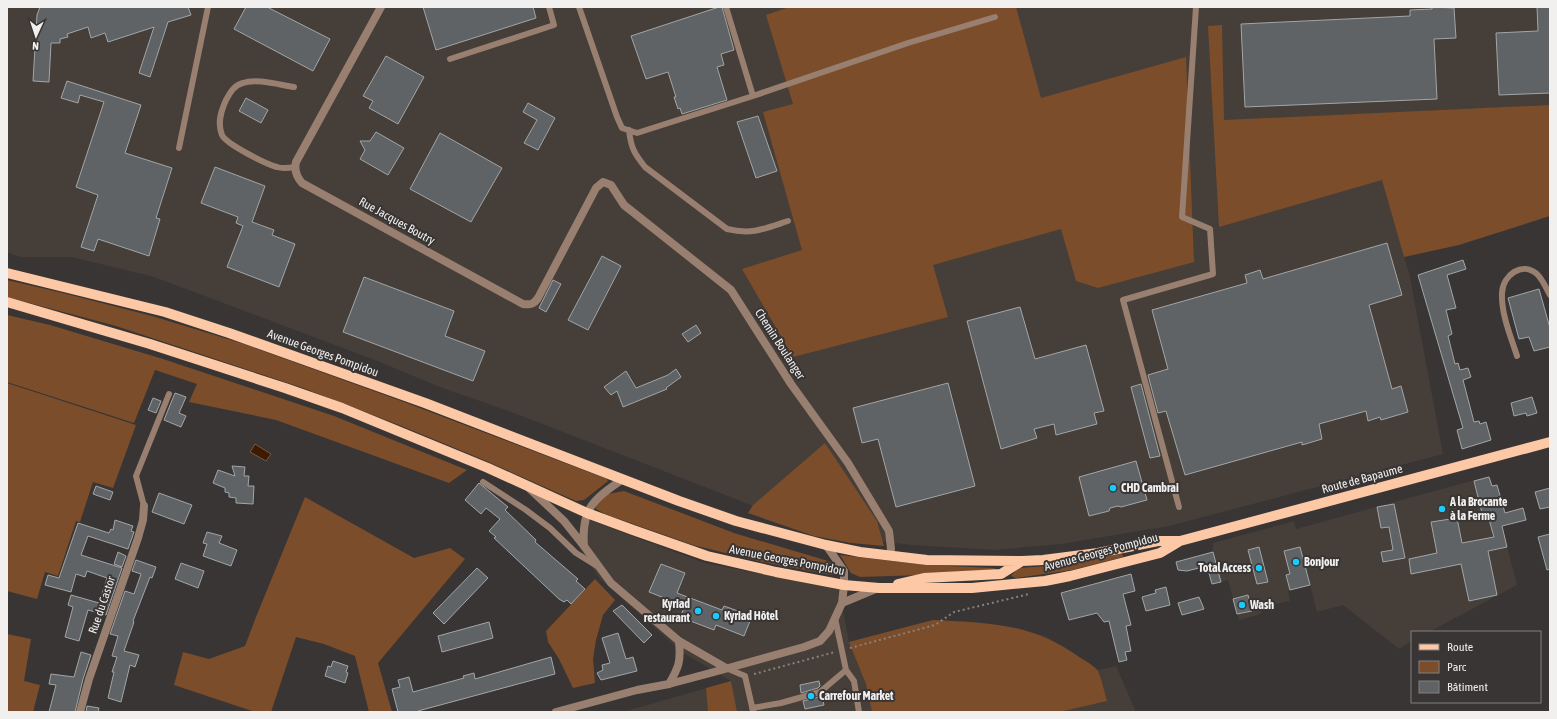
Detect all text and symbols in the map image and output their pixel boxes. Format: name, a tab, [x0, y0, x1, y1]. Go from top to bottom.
north arrow	[16, 16, 56, 56]
text: N	[32, 40, 39, 52]
street label: Rue Jacques Boutry	[357, 194, 437, 248]
street label: Chemin Boulanger	[752, 306, 808, 382]
street label: Avenue Georges Pompidou	[265, 326, 381, 380]
street label: Route de Bapaume	[1320, 461, 1404, 497]
place label: CHD Cambrai	[1121, 481, 1179, 495]
marker: CHD Cambrai	[1108, 483, 1118, 493]
place label: A la Brocante à la Ferme	[1449, 495, 1508, 523]
marker: A la Brocante à la Ferme	[1437, 504, 1447, 514]
street label: Avenue Georges Pompidou	[1043, 530, 1160, 574]
street label: Avenue Georges Pompidou	[728, 542, 846, 578]
place label: Bonjour	[1304, 555, 1339, 569]
marker: Bonjour	[1291, 557, 1301, 567]
place label: Total Access	[1198, 561, 1252, 575]
marker: Total Access	[1254, 563, 1264, 573]
street label: Rue du Castor	[86, 574, 118, 636]
place label: Kyriad restaurant	[644, 597, 691, 625]
place label: Wash	[1249, 598, 1274, 612]
marker: Wash	[1237, 600, 1247, 610]
marker: Kyriad restaurant	[693, 606, 703, 616]
place label: Kyriad Hôtel	[724, 609, 779, 623]
marker: Kyriad Hôtel	[711, 611, 721, 621]
legend	[1411, 631, 1541, 703]
text: Route	[1447, 640, 1473, 654]
text: Parc	[1447, 660, 1467, 674]
text: Bâtiment	[1447, 680, 1488, 694]
place label: Carrefour Market	[819, 689, 894, 703]
marker: Carrefour Market	[806, 691, 816, 701]

